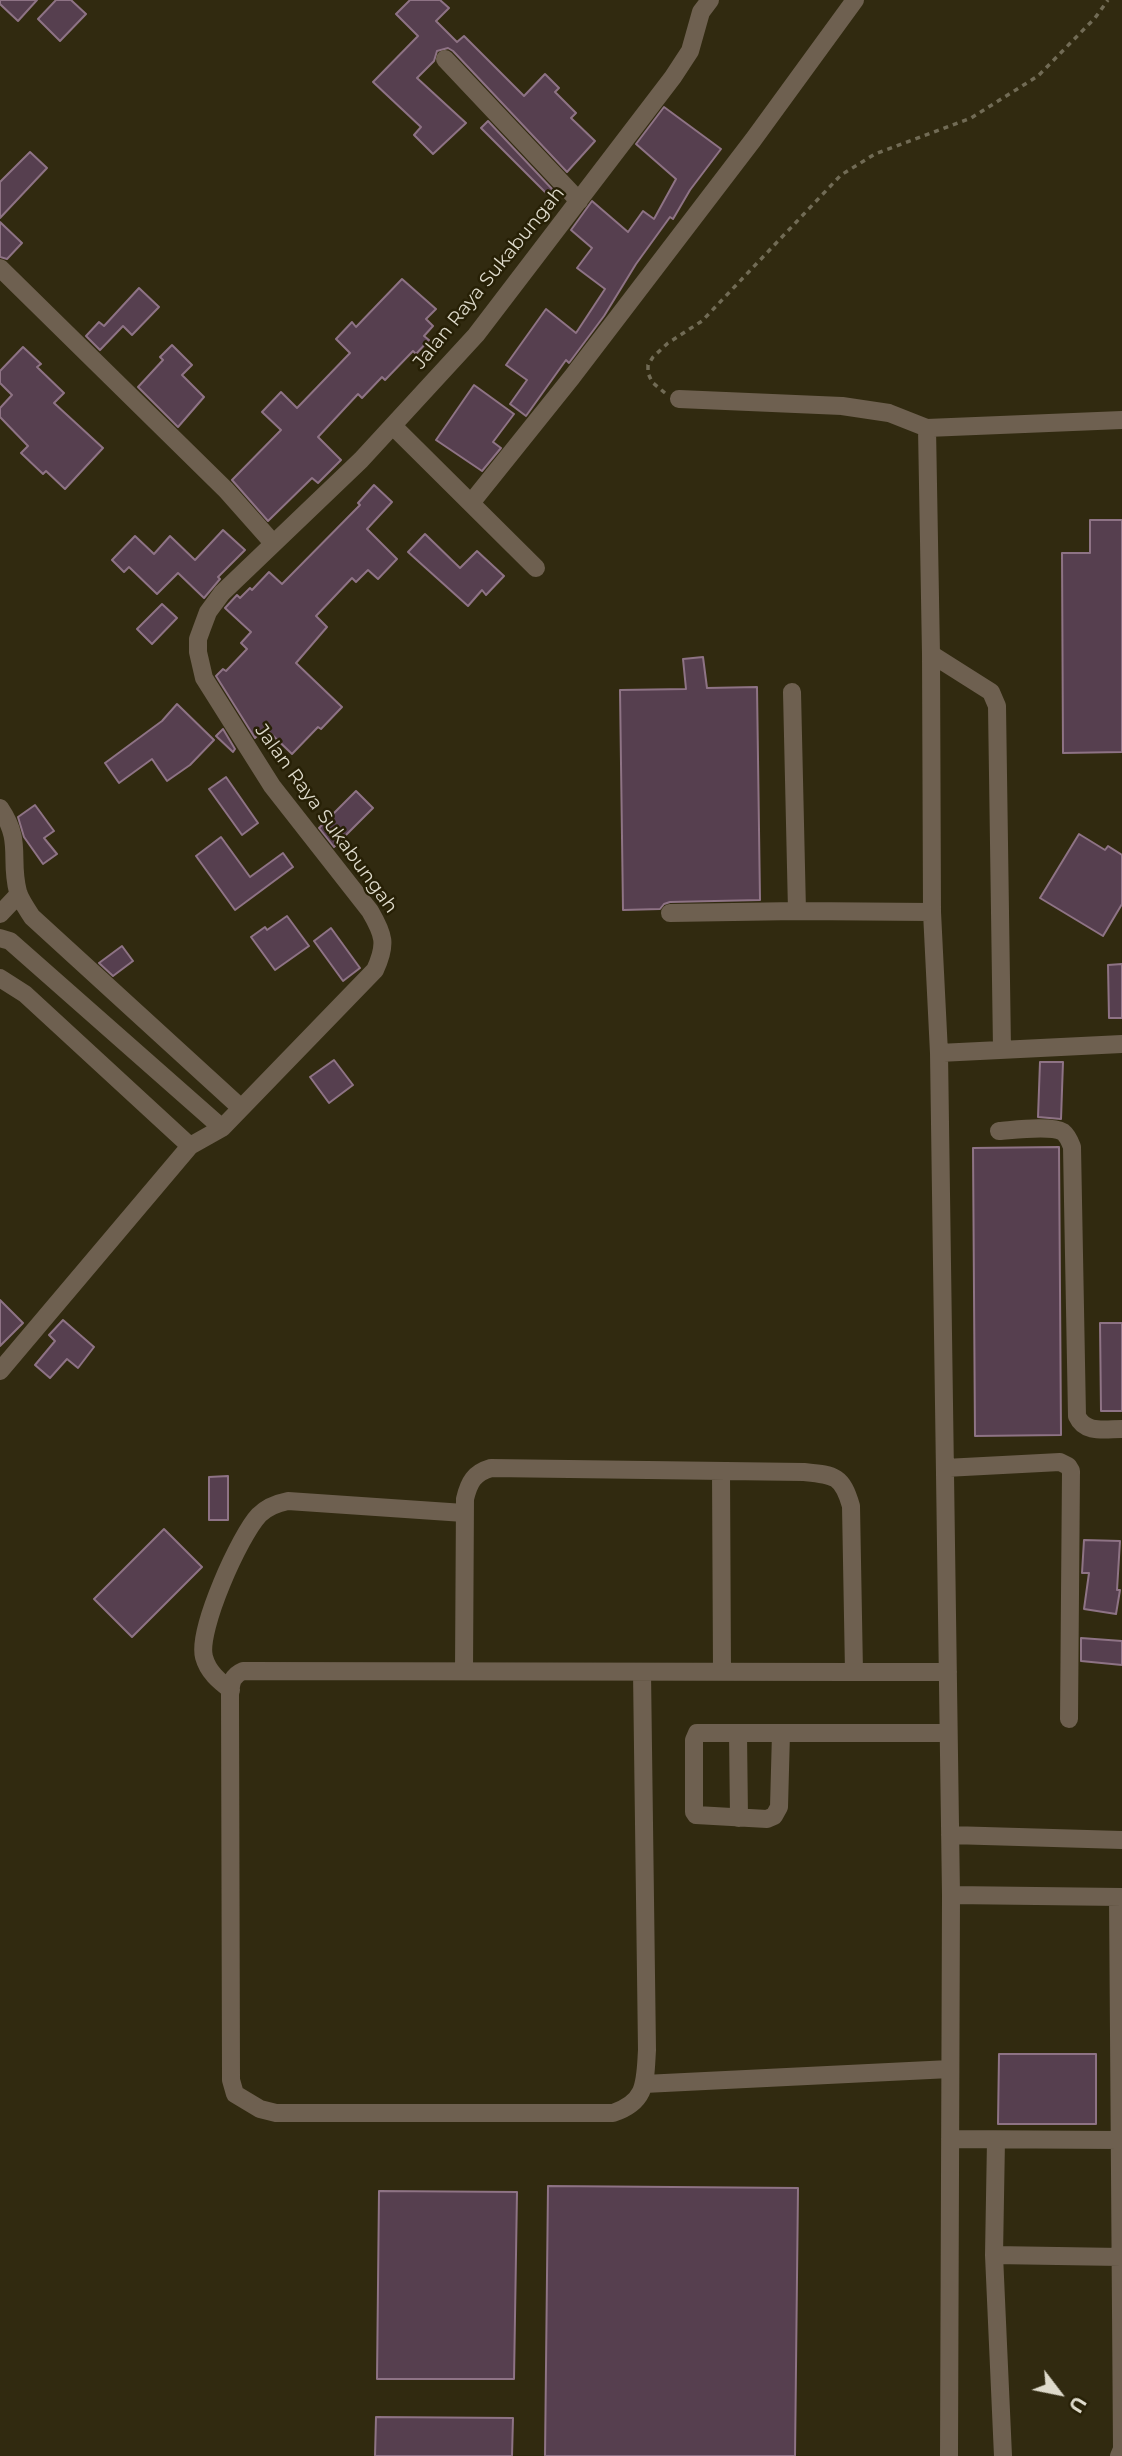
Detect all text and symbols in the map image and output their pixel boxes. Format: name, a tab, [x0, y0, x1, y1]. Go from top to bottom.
street label: Jalan Raya Sukabungah	[408, 182, 570, 374]
street label: Jalan Raya Sukabungah	[250, 720, 402, 918]
north arrow	[1024, 2358, 1094, 2428]
text: U	[1064, 2392, 1091, 2417]

